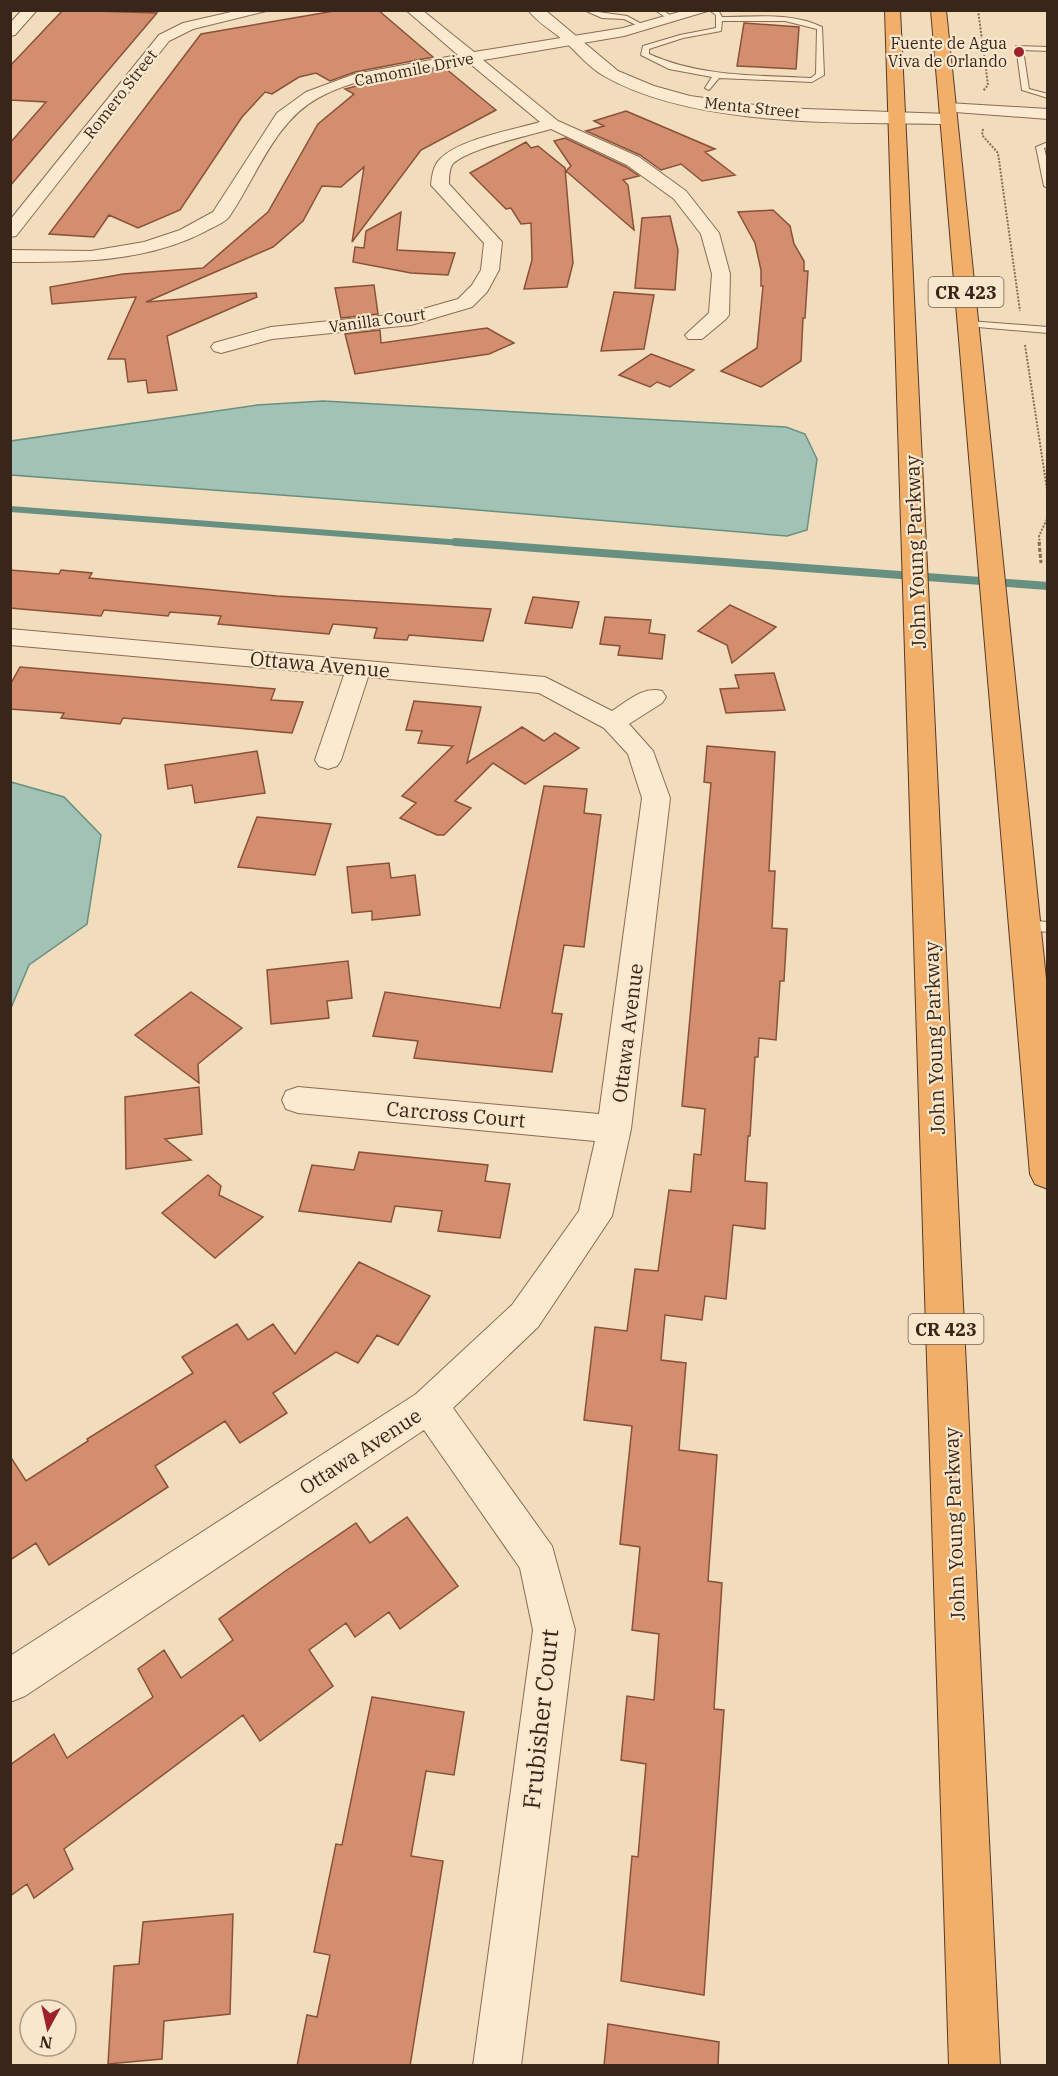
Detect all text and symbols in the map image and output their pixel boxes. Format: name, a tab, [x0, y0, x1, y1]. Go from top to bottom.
place label: Fuente de Agua Viva de Orlando	[888, 33, 1007, 71]
street label: Romero Street	[79, 45, 161, 143]
marker: Fuente de Agua Viva de Orlando	[1012, 45, 1026, 59]
street label: Camomile Drive	[353, 48, 475, 90]
street label: Menta Street	[703, 92, 801, 122]
road number: CR 423	[928, 277, 1004, 307]
street label: Vanilla Court	[327, 303, 427, 337]
street label: John Young Parkway	[898, 454, 932, 649]
street label: Ottawa Avenue	[249, 644, 391, 684]
street label: John Young Parkway	[917, 940, 951, 1135]
street label: Ottawa Avenue	[605, 962, 649, 1104]
street label: Carcross Court	[385, 1094, 527, 1134]
road number: CR 423	[908, 1314, 984, 1344]
street label: Ottawa Avenue	[294, 1401, 426, 1501]
street label: John Young Parkway	[937, 1426, 971, 1621]
street label: Frubisher Court	[515, 1627, 565, 1811]
north arrow	[18, 1998, 78, 2058]
text: N	[38, 2032, 54, 2054]

